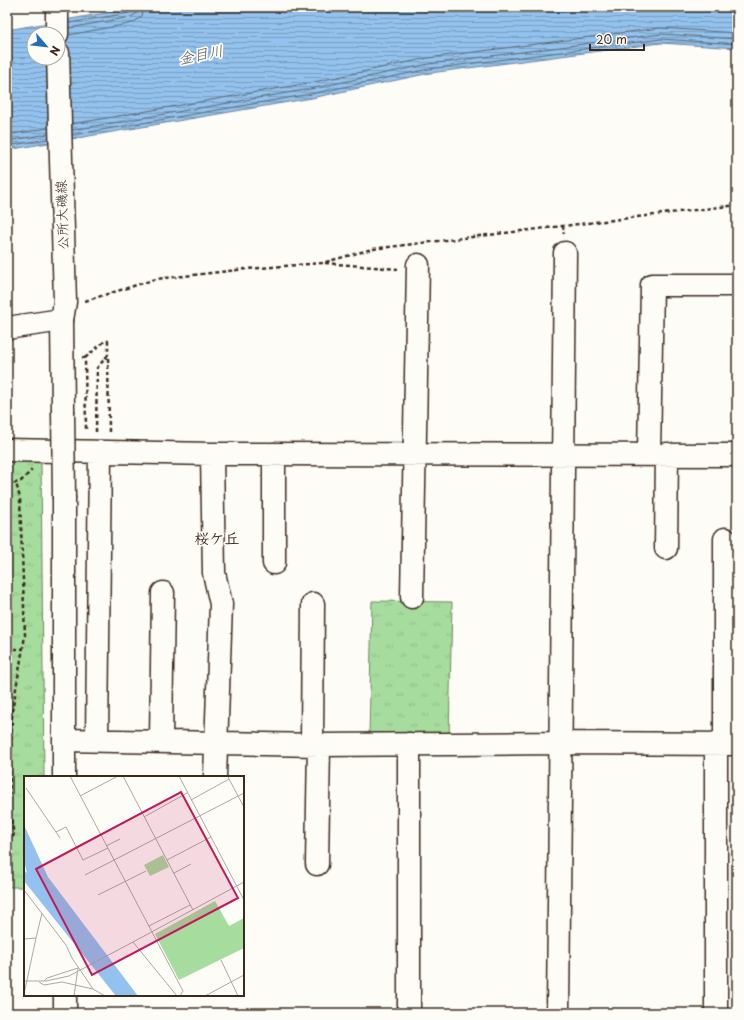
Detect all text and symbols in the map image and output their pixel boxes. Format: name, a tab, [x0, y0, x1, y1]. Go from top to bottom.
north arrow	[26, 26, 66, 66]
scale bar	[590, 26, 644, 52]
text: 20 m	[596, 30, 627, 48]
water label: 金目川	[176, 38, 225, 69]
text: N	[46, 43, 65, 59]
street label: 公所大磯線	[50, 180, 73, 250]
district label: 桜ケ丘	[194, 526, 240, 549]
inset map	[24, 776, 244, 996]

